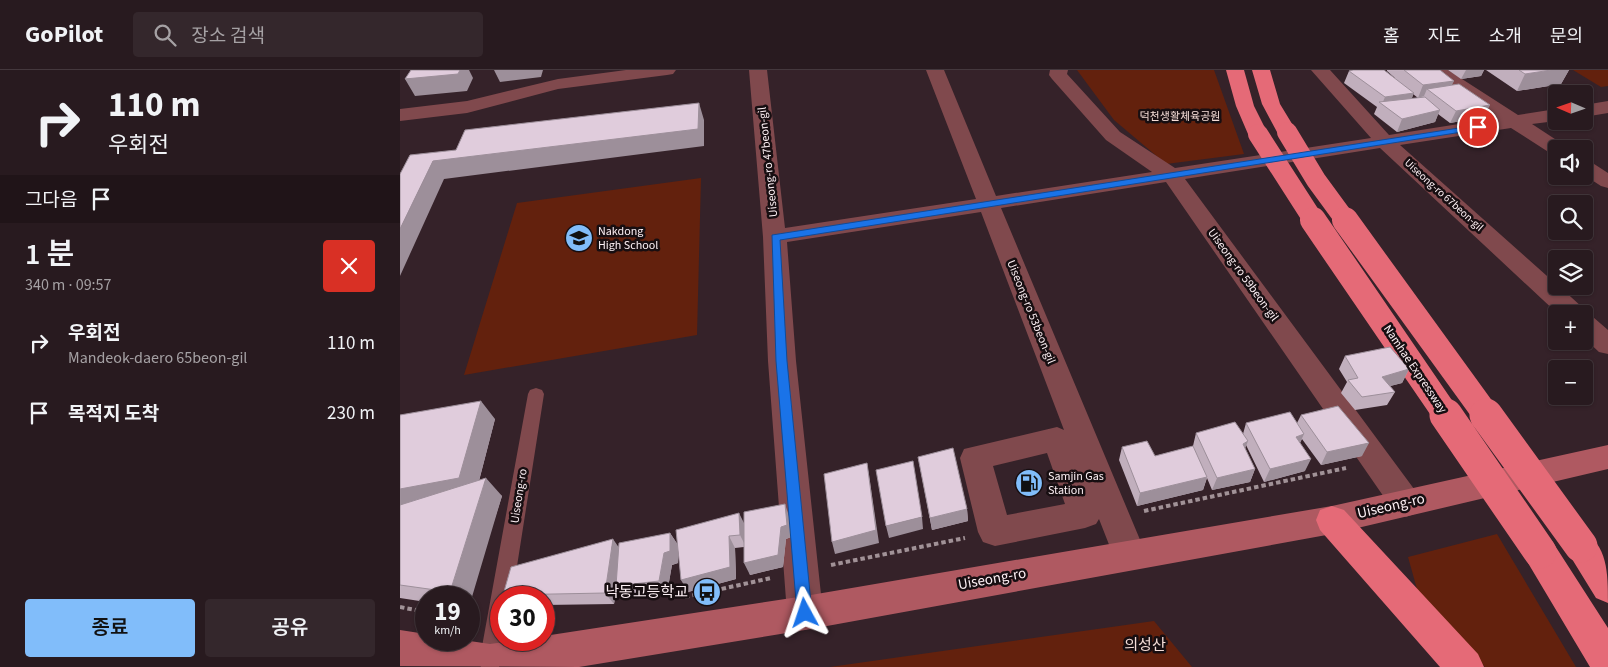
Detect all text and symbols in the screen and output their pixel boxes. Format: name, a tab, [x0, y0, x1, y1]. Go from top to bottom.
search box	[133, 12, 483, 57]
text: GoPilot	[25, 17, 103, 52]
icon: search	[151, 21, 179, 49]
text: 장소 검색	[191, 23, 265, 50]
text: 홈	[1383, 24, 1400, 49]
text: 지도	[1428, 24, 1461, 49]
text: 소개	[1489, 24, 1522, 49]
text: 문의	[1550, 24, 1583, 49]
text: 110 m	[108, 80, 200, 130]
north arrow	[1548, 85, 1592, 130]
map controls	[1548, 85, 1593, 405]
icon: right	[25, 90, 90, 155]
street label: Uiseong-ro 47beon-gil	[754, 106, 782, 218]
pin	[1457, 106, 1499, 148]
park label: 덕천생활체육공원	[1140, 109, 1220, 124]
icon: arrive	[1464, 113, 1492, 141]
text: 우회전	[108, 129, 169, 161]
button: sound	[1548, 140, 1593, 185]
street label: Uiseong-ro 67beon-gil	[1401, 155, 1487, 235]
icon: arrive	[87, 185, 115, 213]
text: 그다음	[25, 187, 77, 214]
button: search	[1548, 195, 1593, 240]
school or university icon: Nakdong High School	[564, 223, 594, 253]
place label: Nakdong High School	[598, 223, 658, 254]
street label: Uiseong-ro 59beon-gil	[1204, 225, 1282, 325]
text: 1 분	[25, 233, 74, 276]
button: close	[323, 240, 375, 292]
button: layers	[1548, 250, 1593, 295]
street label: Uiseong-ro 53beon-gil	[1002, 257, 1060, 367]
text: 340 m · 09:57	[25, 274, 112, 296]
button: +	[1548, 305, 1593, 350]
text: 우회전	[68, 320, 120, 347]
street label: Namhae Expressway	[1379, 322, 1451, 417]
icon: right	[25, 329, 53, 357]
text: 110 m	[327, 330, 375, 357]
text: Mandeok-daero 65beon-gil	[68, 347, 247, 369]
button: −	[1548, 360, 1593, 405]
icon: arrive	[25, 399, 53, 427]
text: 230 m	[327, 400, 375, 427]
text: 목적지 도착	[68, 401, 159, 428]
street label: Uiseong-ro	[506, 467, 532, 525]
fuel station icon: Samjin Gas Station	[1014, 468, 1044, 498]
place label: Samjin Gas Station	[1048, 468, 1104, 499]
street label: Uiseong-ro	[1355, 488, 1427, 524]
street label: Uiseong-ro	[956, 563, 1028, 595]
bus stop icon: 낙동고등학교	[692, 577, 722, 607]
place label: 낙동고등학교	[605, 582, 688, 603]
speed limit sign: 30	[490, 586, 555, 651]
position arrow	[778, 586, 830, 638]
text: 19	[434, 594, 461, 630]
button: 종료	[25, 599, 195, 657]
button: 공유	[205, 599, 375, 657]
text: km/h	[434, 622, 461, 639]
park label: 의성산	[1124, 635, 1166, 656]

